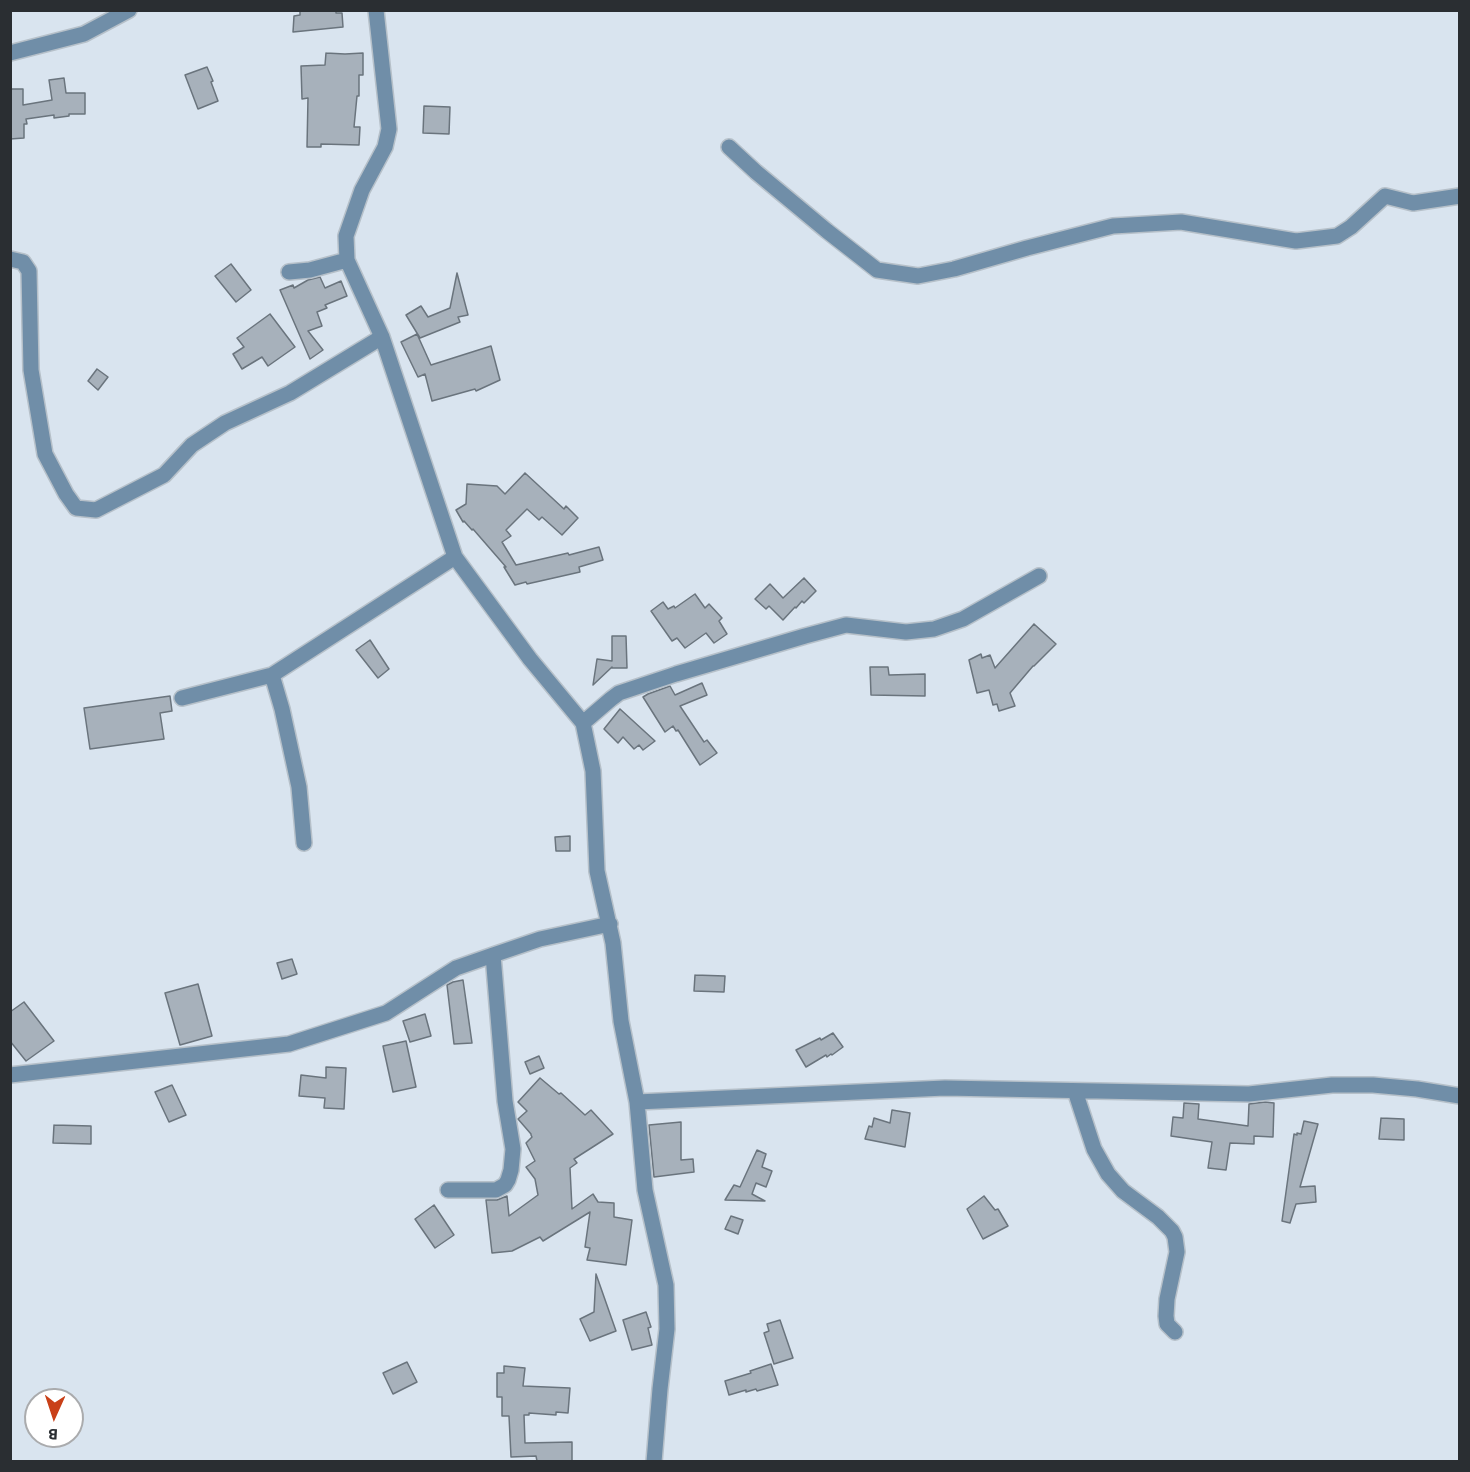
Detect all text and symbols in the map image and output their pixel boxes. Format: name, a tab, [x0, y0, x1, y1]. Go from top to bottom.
north arrow	[24, 1388, 84, 1448]
text: B	[48, 1423, 59, 1445]

